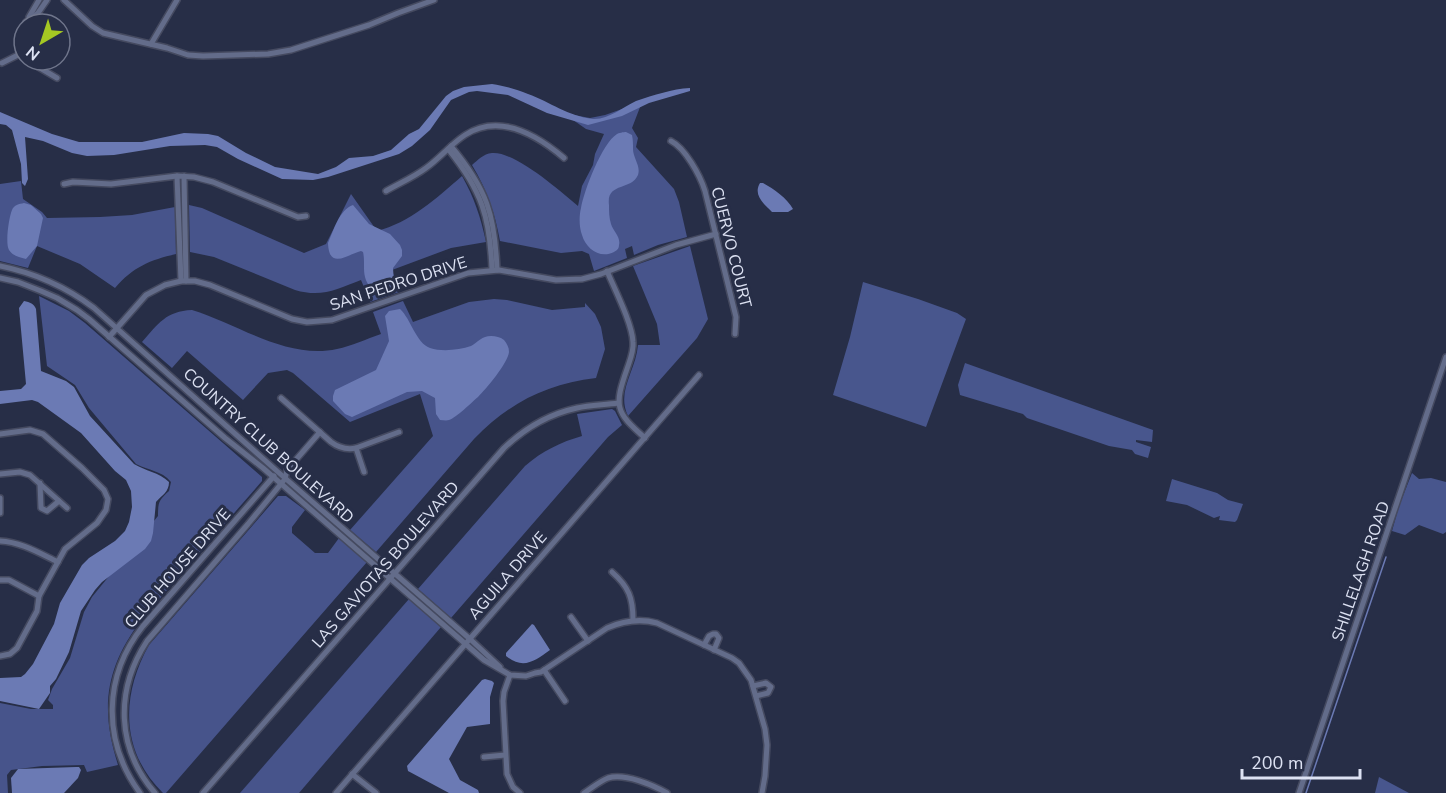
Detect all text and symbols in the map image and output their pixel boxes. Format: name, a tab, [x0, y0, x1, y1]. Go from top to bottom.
north arrow	[12, 12, 72, 72]
text: N	[22, 41, 45, 65]
street label: CUERVO COURT	[705, 185, 757, 310]
street label: SAN PEDRO DRIVE	[327, 251, 470, 316]
street label: COUNTRY CLUB BOULEVARD	[178, 363, 358, 528]
street label: LAS GAVIOTAS BOULEVARD	[307, 477, 464, 653]
street label: SHILLELAGH ROAD	[1327, 498, 1395, 644]
street label: CLUB HOUSE DRIVE	[120, 504, 236, 633]
street label: AGUILA DRIVE	[463, 527, 552, 624]
scale bar	[1242, 742, 1360, 780]
text: 200 m	[1251, 751, 1303, 775]

